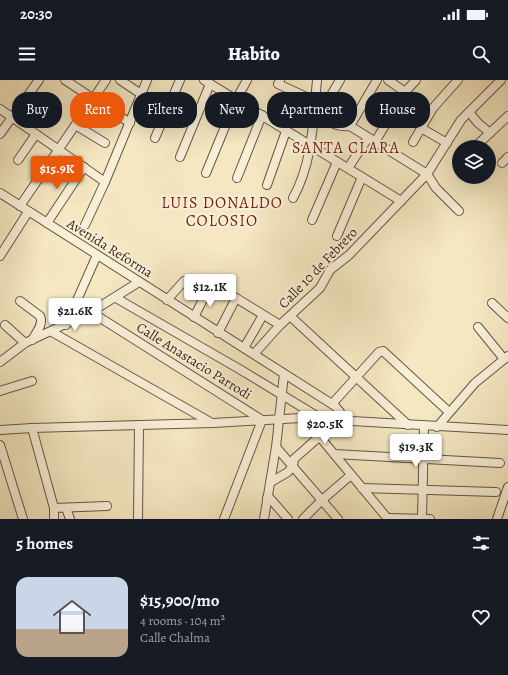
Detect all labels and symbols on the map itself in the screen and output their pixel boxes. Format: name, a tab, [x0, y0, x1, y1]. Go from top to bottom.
district label: SANTA CLARA	[292, 137, 400, 159]
pin: $15.9K	[24, 156, 90, 190]
district label: LUIS DONALDO COLOSIO	[161, 192, 283, 232]
street label: Avenida Reforma	[63, 213, 157, 282]
street label: Calle 10 de Febrero	[274, 223, 362, 313]
pin: $12.1K	[177, 274, 243, 308]
pin: $21.6K	[42, 298, 108, 332]
street label: Calle Anastacio Parrodi	[133, 318, 255, 404]
pin: $20.5K	[292, 411, 358, 445]
pin: $19.3K	[383, 434, 449, 468]

